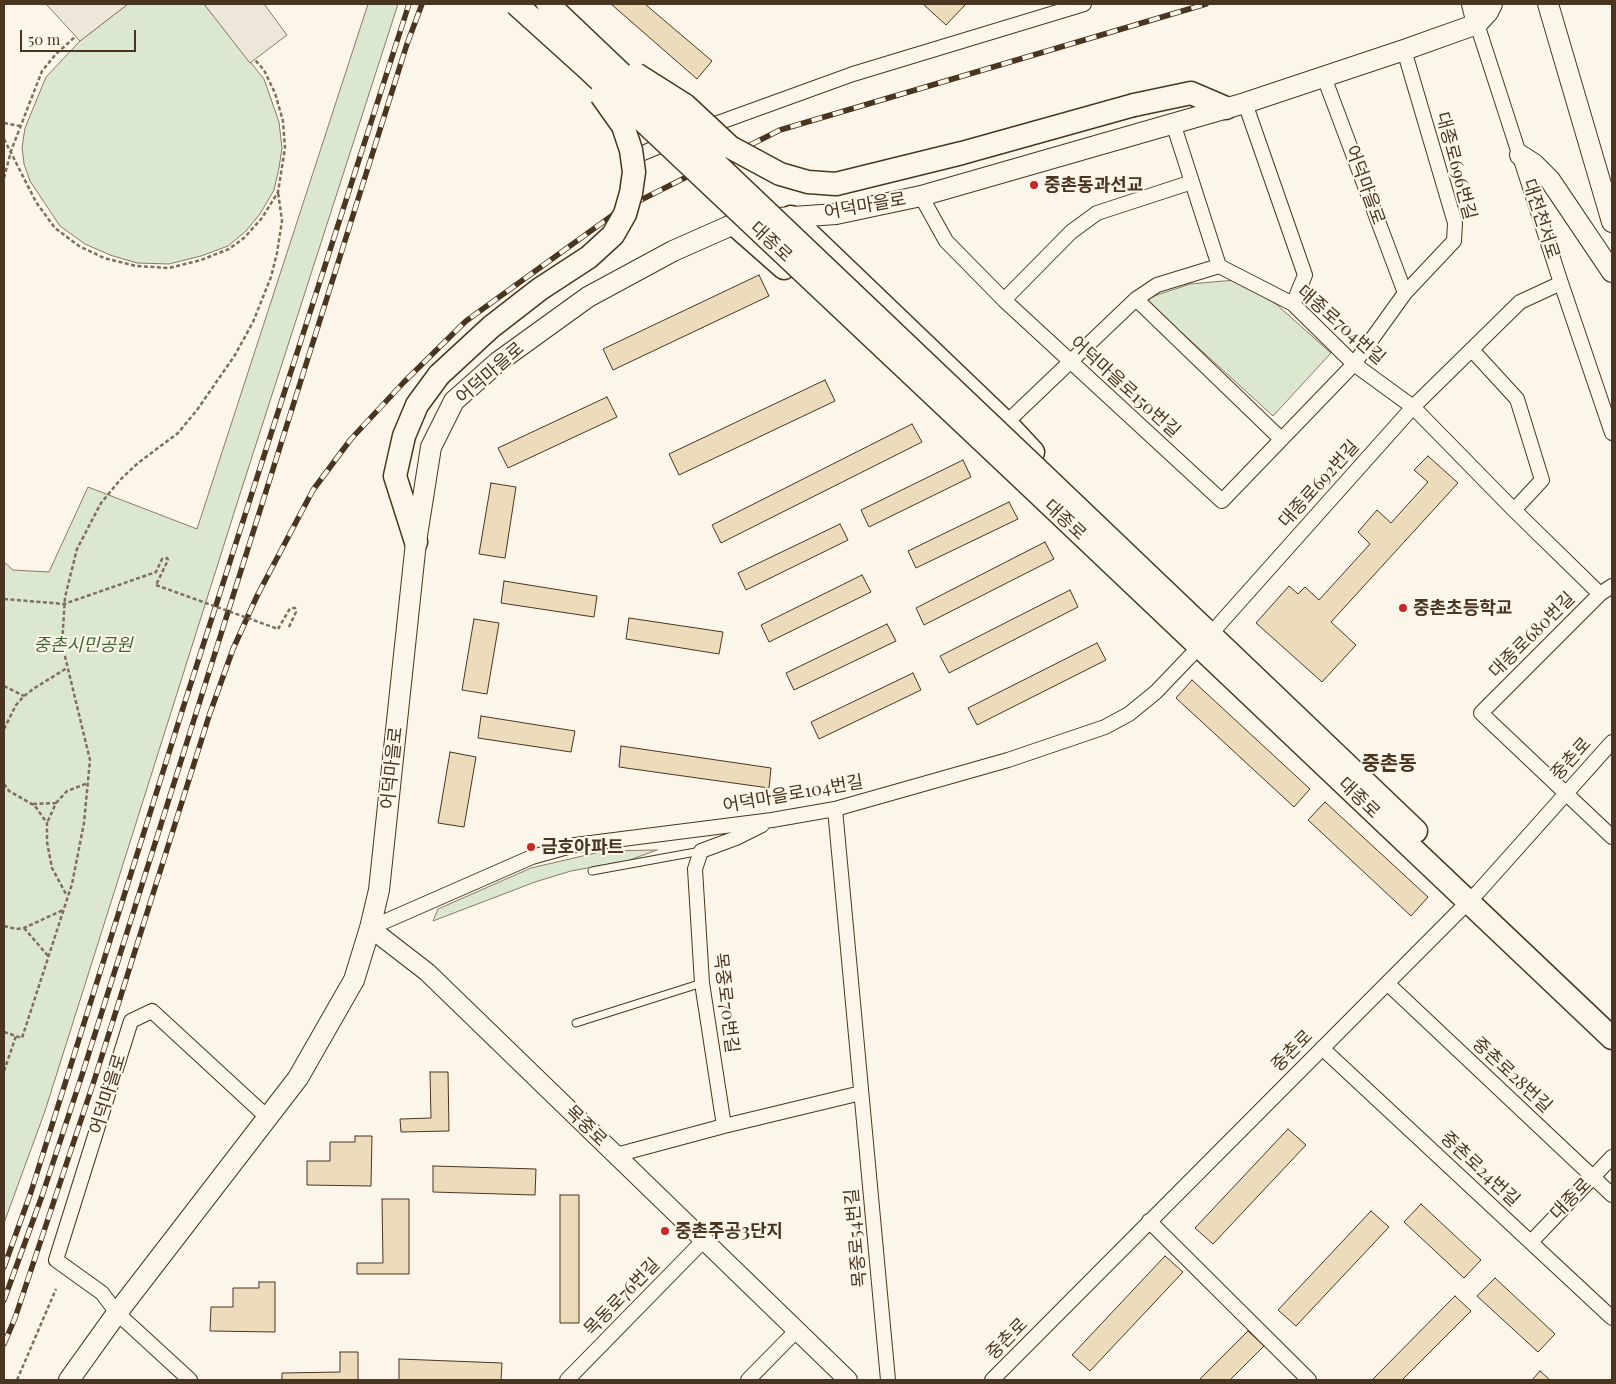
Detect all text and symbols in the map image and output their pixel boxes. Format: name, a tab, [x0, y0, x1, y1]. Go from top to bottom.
scale bar	[22, 20, 139, 52]
text: 50 m	[28, 29, 60, 49]
street label: 대종로696번길	[1431, 110, 1481, 222]
street label: 어덕마을로	[1341, 142, 1389, 228]
place label: 중촌동과선교	[1044, 174, 1143, 196]
street label: 대전천서로	[1518, 176, 1564, 262]
marker: 중촌동과선교	[1028, 179, 1040, 191]
street label: 어덕마을로	[822, 188, 908, 224]
street label: 대종로	[745, 217, 797, 267]
street label: 대종로704번길	[1292, 281, 1390, 369]
street label: 어덕마을로150번길	[1066, 332, 1184, 442]
street label: 어덕마을로	[452, 338, 528, 408]
street label: 대종로692번길	[1274, 436, 1364, 532]
street label: 대종로	[1039, 495, 1091, 545]
street label: 대종로680번길	[1485, 588, 1579, 682]
place label: 중촌초등학교	[1413, 597, 1512, 619]
marker: 중촌초등학교	[1397, 602, 1409, 614]
park label: 중촌시민공원	[33, 634, 133, 656]
street label: 어덕마을로	[377, 726, 407, 810]
street label: 중촌로	[1546, 733, 1596, 785]
district label: 중촌동	[1361, 752, 1417, 776]
street label: 어덕마을로104번길	[721, 771, 865, 817]
street label: 대종로	[1334, 773, 1384, 823]
place label: 금호아파트	[541, 836, 624, 858]
marker: 금호아파트	[525, 841, 537, 853]
street label: 목중로70번길	[709, 952, 743, 1054]
street label: 중촌로	[1267, 1026, 1317, 1076]
street label: 중촌로28번길	[1468, 1033, 1556, 1117]
street label: 어덕마을로	[86, 1051, 130, 1137]
street label: 목중로	[561, 1101, 611, 1151]
street label: 중촌로24번길	[1436, 1127, 1524, 1211]
street label: 대종로	[1546, 1174, 1596, 1224]
street label: 목중로54번길	[841, 1188, 871, 1288]
place label: 중촌주공3단지	[675, 1220, 783, 1242]
marker: 중촌주공3단지	[659, 1225, 671, 1237]
street label: 목동로76번길	[580, 1254, 664, 1340]
street label: 중촌로	[982, 1314, 1032, 1364]

